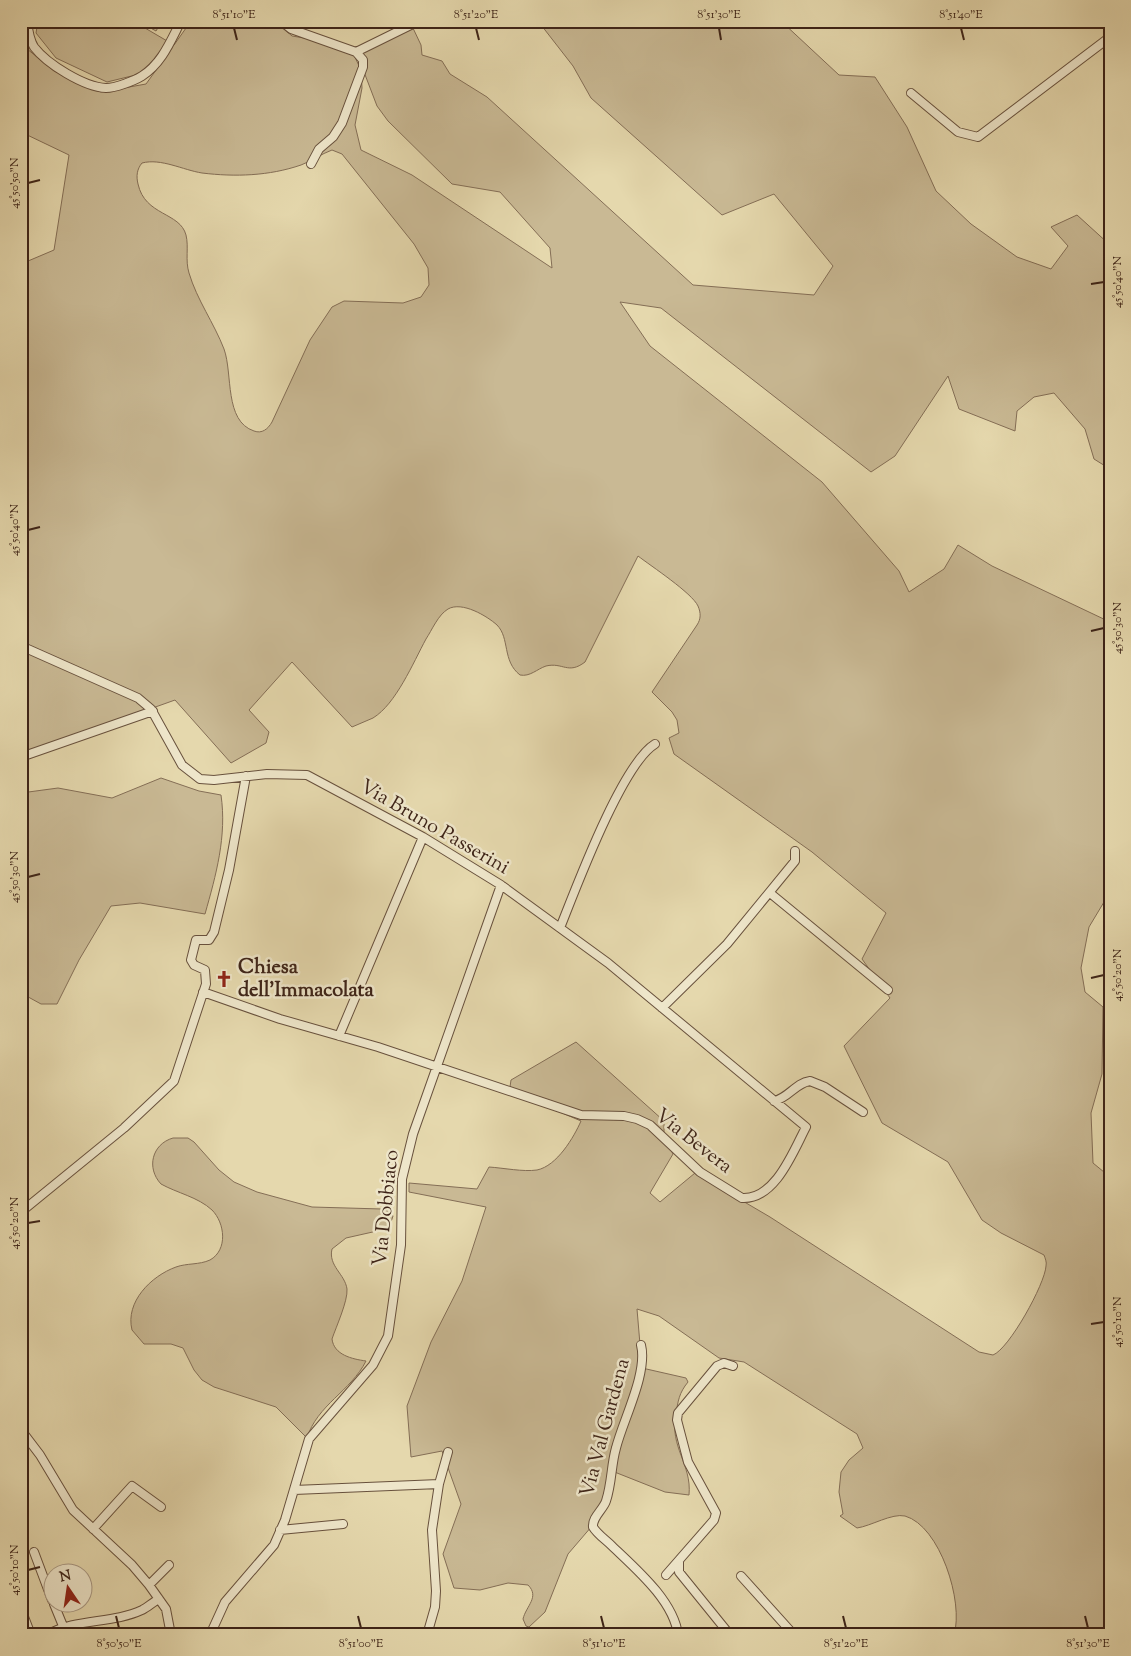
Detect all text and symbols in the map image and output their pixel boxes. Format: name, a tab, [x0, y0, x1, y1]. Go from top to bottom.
text: 8°51'10"E	[213, 6, 256, 24]
text: 8°51'20"E	[454, 6, 499, 24]
text: 8°51'30"E	[697, 6, 742, 24]
text: 8°51'40"E	[939, 6, 984, 24]
text: 45°50'50"N	[6, 157, 24, 209]
text: 45°50'40"N	[1109, 256, 1127, 308]
text: 45°50'40"N	[6, 504, 24, 556]
text: 45°50'30"N	[1109, 602, 1127, 654]
street label: Via Bruno Passerini	[354, 773, 514, 883]
text: 45°50'30"N	[6, 851, 24, 903]
text: 45°50'20"N	[1109, 948, 1127, 1001]
place label: Chiesa dell'Immacolata	[238, 954, 374, 1006]
church icon: Chiesa dell'Immacolata	[214, 969, 234, 989]
street label: Via Bevera	[648, 1102, 738, 1182]
street label: Via Dobbiaco	[366, 1148, 408, 1268]
text: 45°50'20"N	[6, 1196, 24, 1249]
text: 45°50'10"N	[1109, 1296, 1127, 1348]
street label: Via Val Gardena	[574, 1355, 638, 1501]
text: 45°50'10"N	[6, 1544, 24, 1596]
north arrow	[42, 1564, 92, 1614]
text: N	[58, 1566, 73, 1588]
text: 8°50'50"E	[97, 1635, 142, 1653]
text: 8°51'00"E	[339, 1635, 384, 1653]
text: 8°51'10"E	[583, 1635, 626, 1653]
text: 8°51'20"E	[824, 1635, 869, 1653]
text: 8°51'30"E	[1066, 1635, 1111, 1653]

